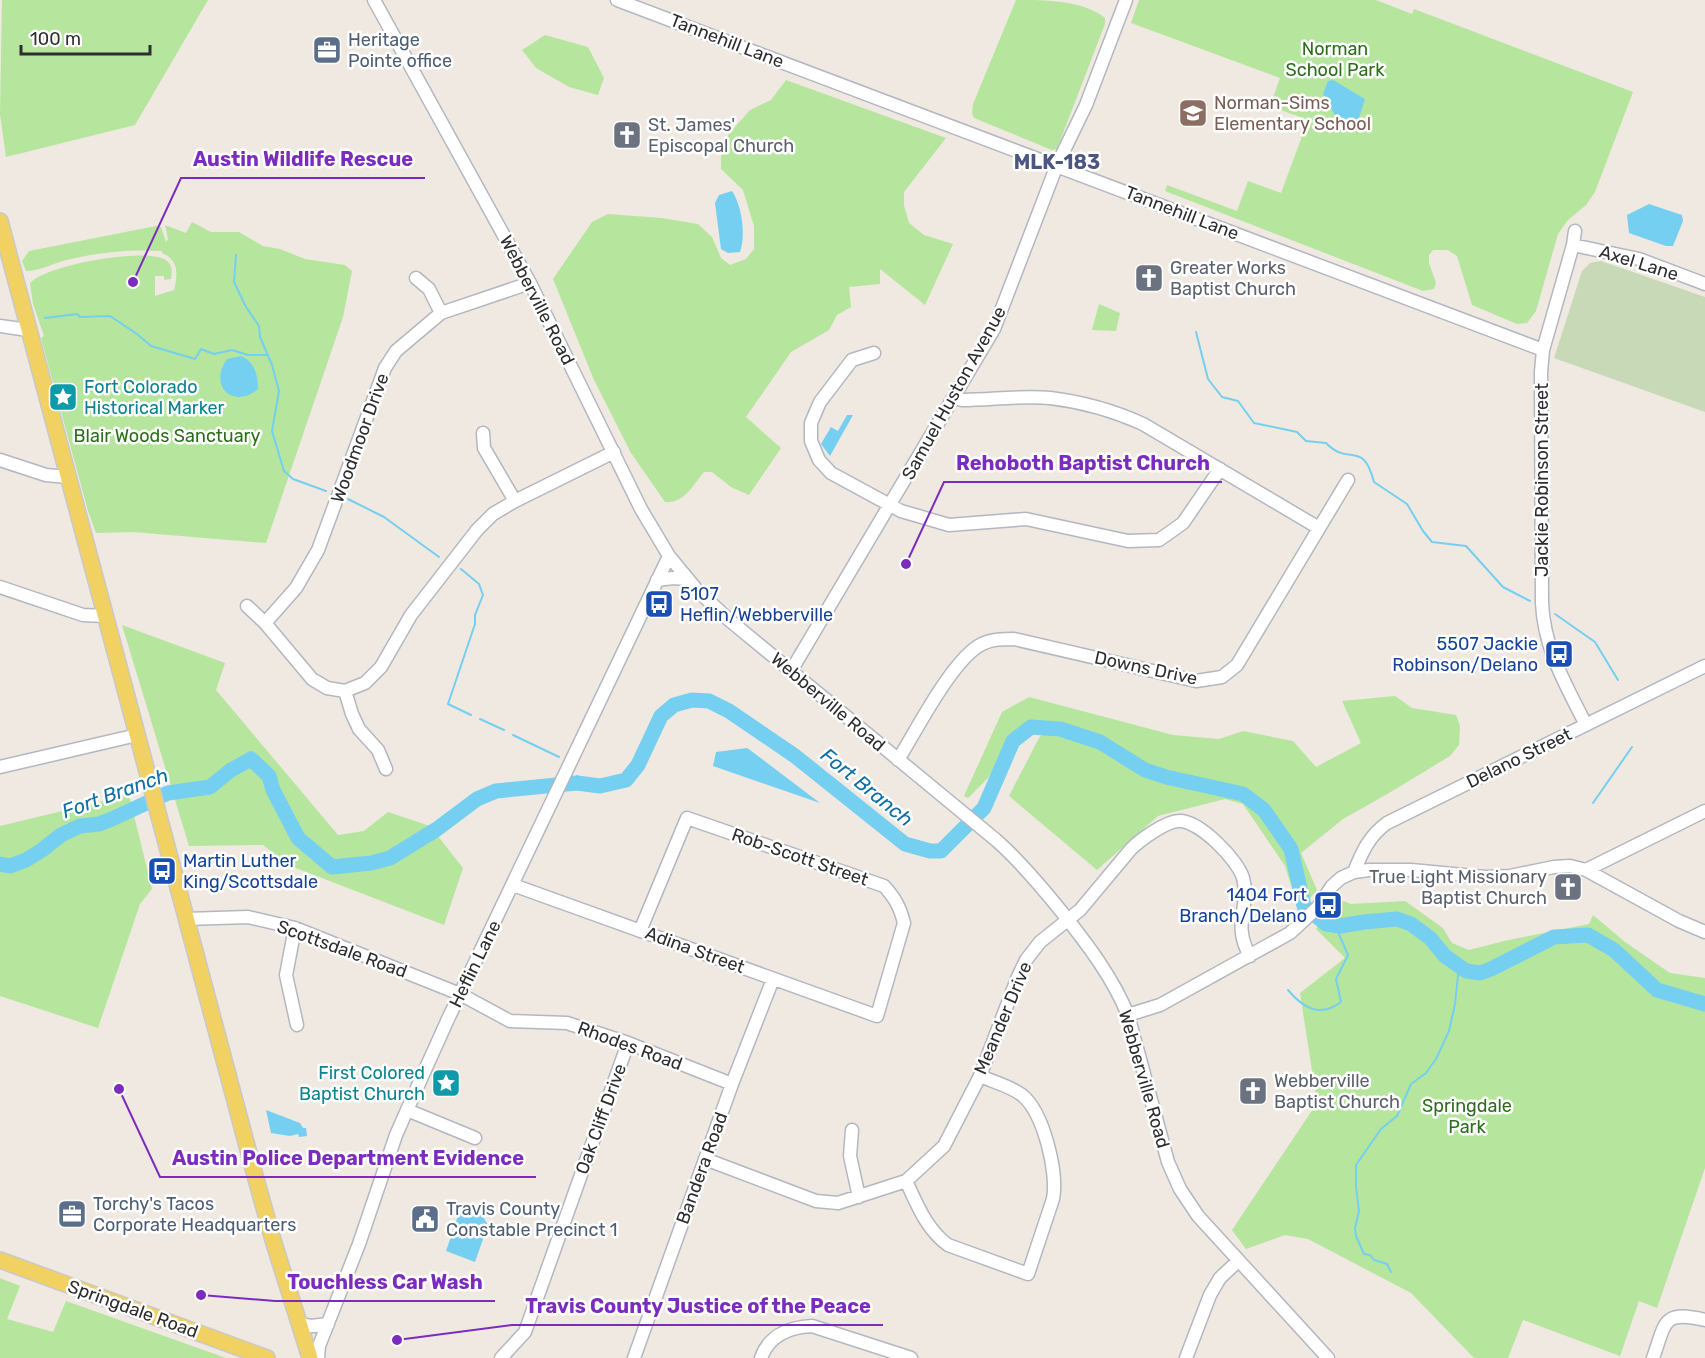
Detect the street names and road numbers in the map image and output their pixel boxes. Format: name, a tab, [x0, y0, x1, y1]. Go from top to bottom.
street label: Tannehill Lane	[667, 9, 787, 73]
street label: Tannehill Lane	[1122, 181, 1242, 245]
street label: Webberville Road	[495, 231, 579, 369]
street label: Axel Lane	[1597, 241, 1681, 285]
street label: Samuel Huston Avenue	[897, 302, 1011, 484]
street label: Woodmoor Drive	[326, 370, 394, 506]
street label: Jackie Robinson Street	[1531, 383, 1553, 577]
street label: Downs Drive	[1092, 646, 1200, 690]
street label: Webberville Road	[766, 648, 890, 756]
street label: Delano Street	[1463, 723, 1575, 793]
street label: Rob-Scott Street	[729, 823, 871, 891]
street label: Scottsdale Road	[274, 915, 410, 983]
street label: Heflin Lane	[444, 917, 506, 1011]
street label: Adina Street	[642, 922, 748, 978]
street label: Meander Drive	[969, 958, 1037, 1078]
street label: Webberville Road	[1114, 1007, 1174, 1151]
street label: Rhodes Road	[574, 1017, 686, 1075]
street label: Oak Cliff Drive	[571, 1061, 631, 1177]
street label: Bandera Road	[672, 1109, 732, 1227]
street label: Springdale Road	[65, 1275, 201, 1343]

